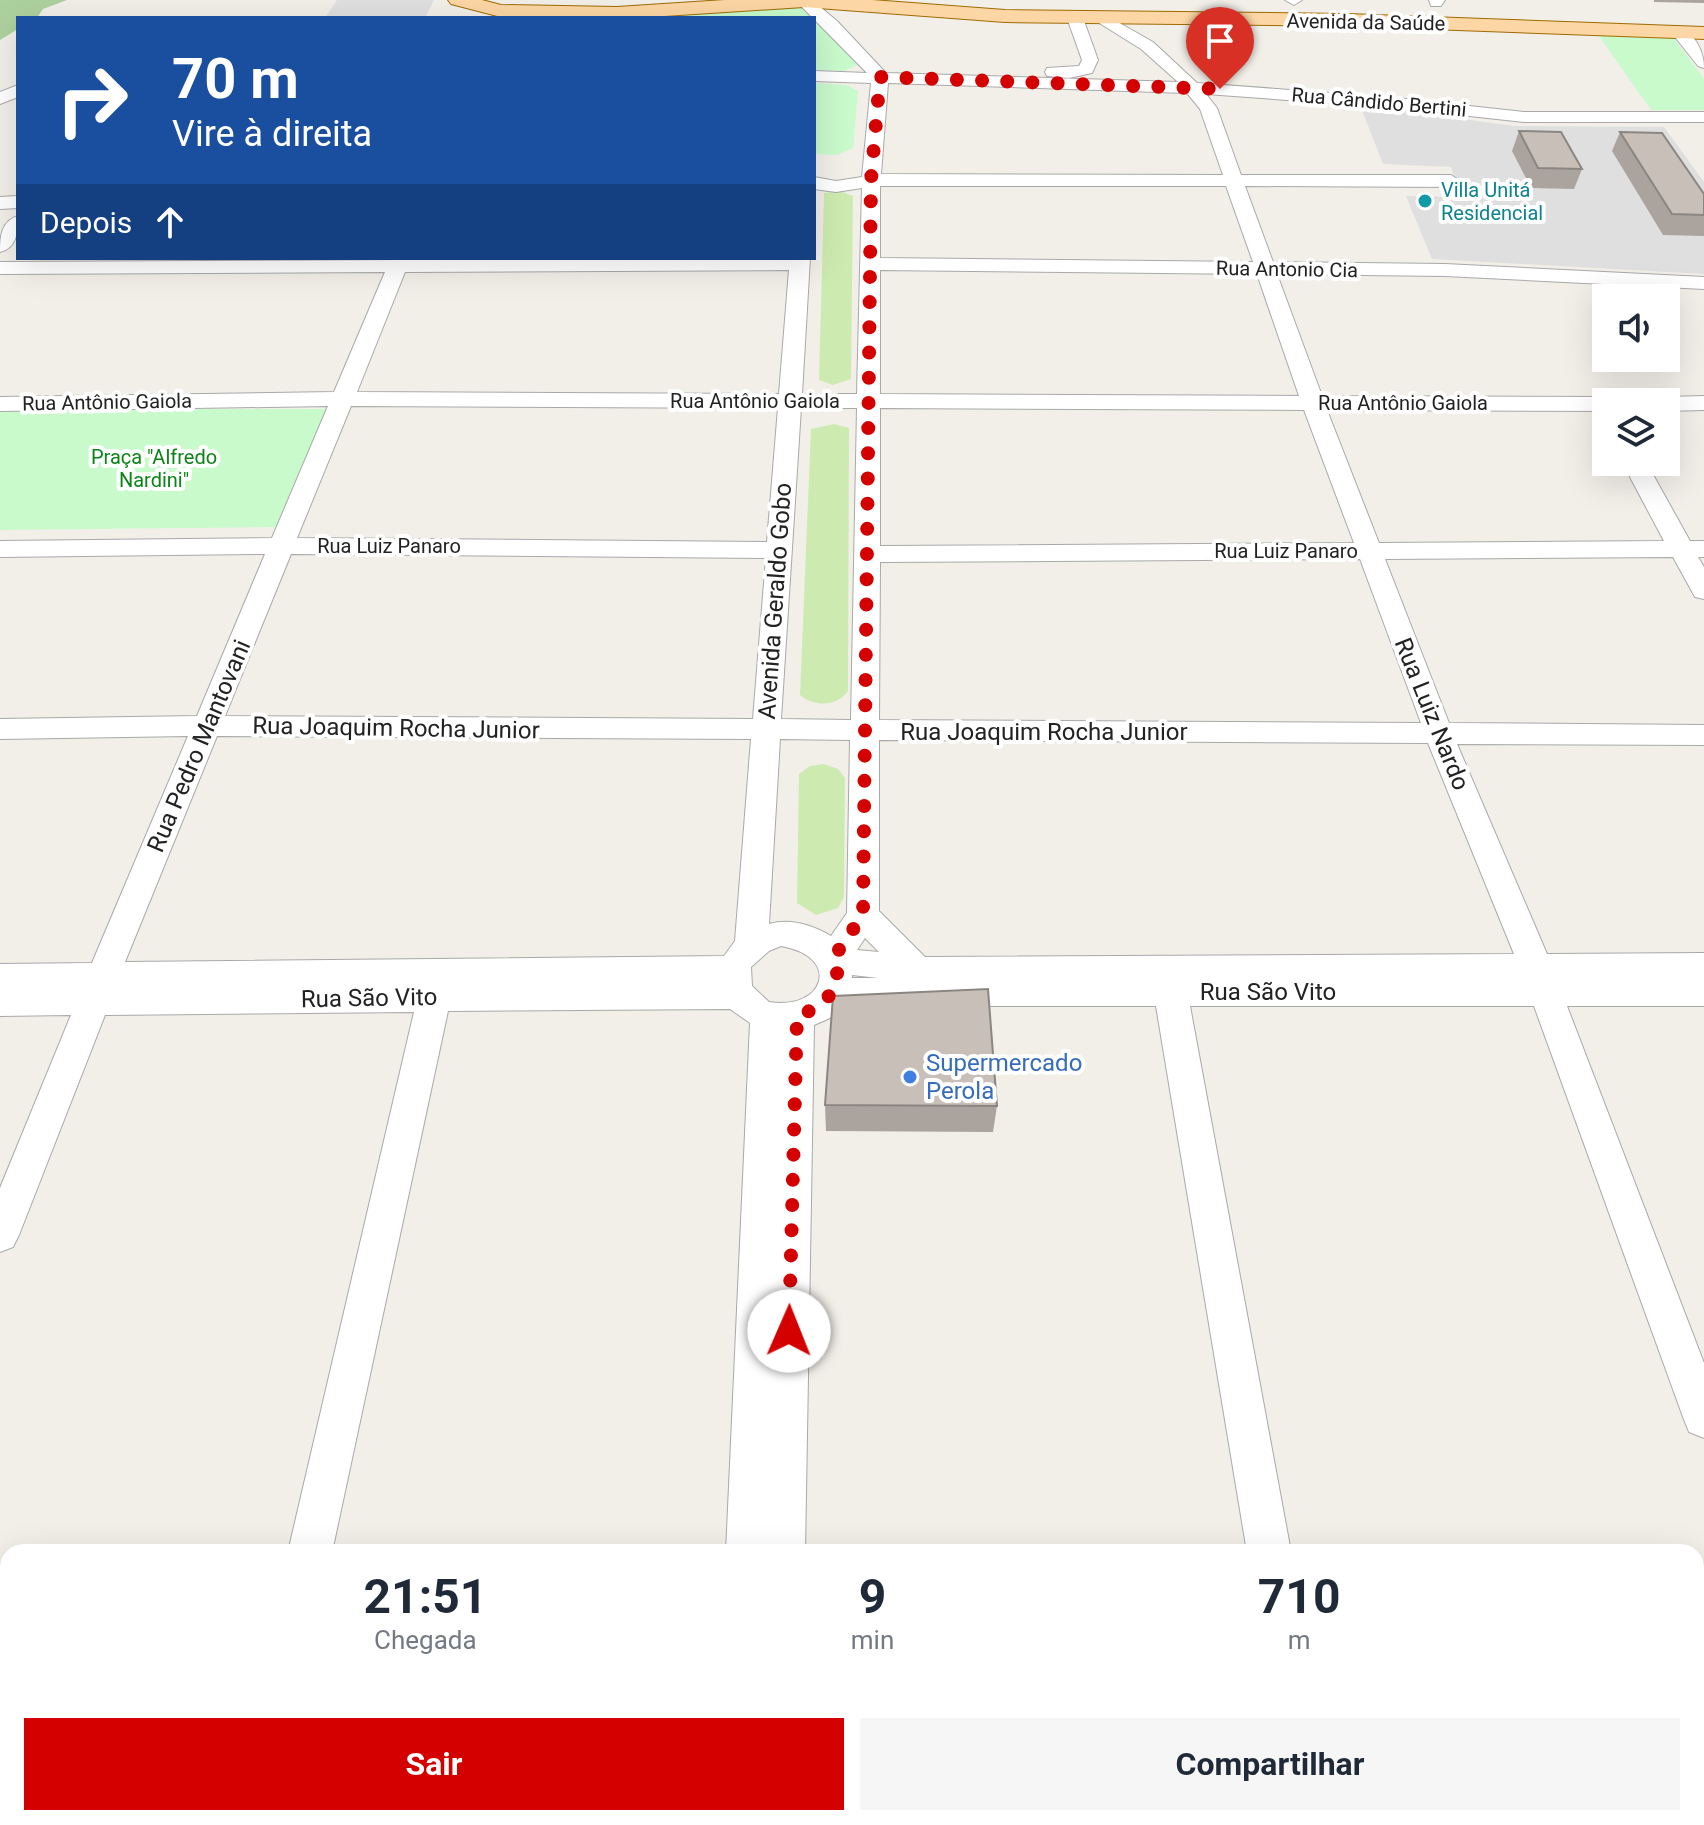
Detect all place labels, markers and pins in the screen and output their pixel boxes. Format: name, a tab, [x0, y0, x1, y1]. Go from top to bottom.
pin	[1186, 7, 1254, 89]
place label: Villa Unitá Residencial	[1441, 178, 1543, 225]
marker: Villa Unitá Residencial	[1416, 192, 1434, 210]
place label: Supermercado Perola	[926, 1049, 1082, 1105]
marker: Supermercado Perola	[901, 1068, 919, 1086]

